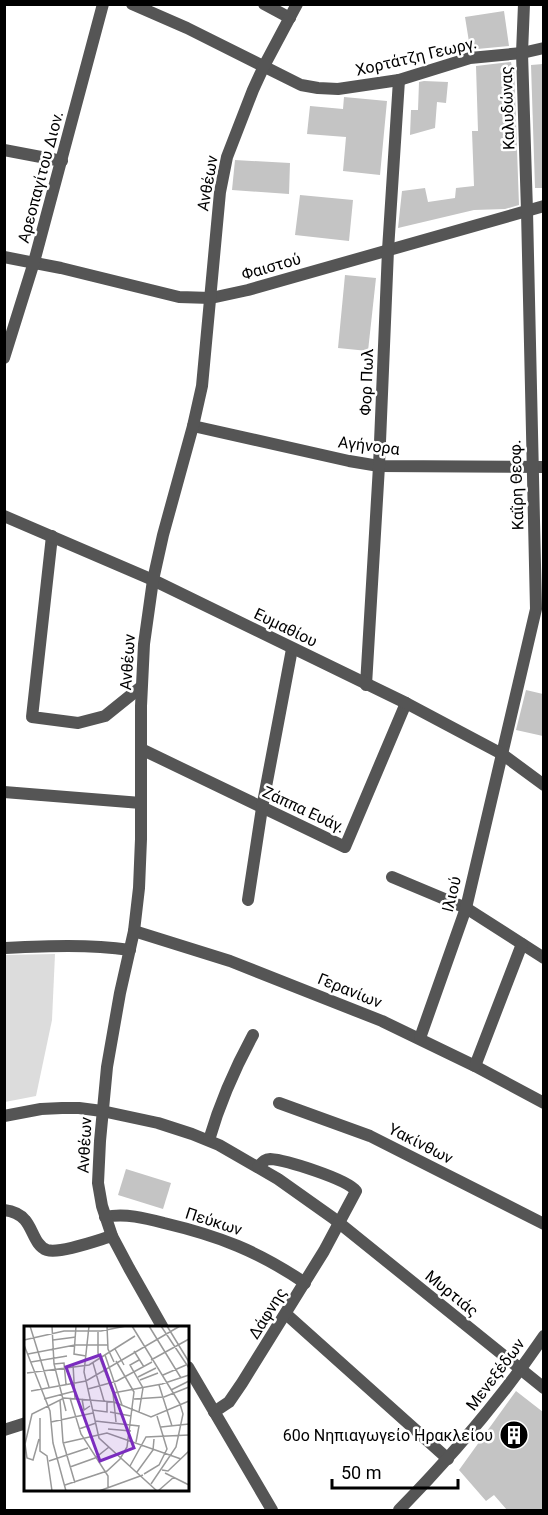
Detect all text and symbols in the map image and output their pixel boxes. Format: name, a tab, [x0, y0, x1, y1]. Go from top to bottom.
street label: Χορτάτζη Γεωργ.	[354, 33, 479, 80]
street label: Καλυδώνας	[497, 66, 518, 150]
street label: Αρεοπαγίτου Διον.	[14, 109, 67, 245]
street label: Ανθέων	[193, 153, 222, 213]
street label: Φαιστού	[239, 249, 303, 284]
street label: Φορ Πωλ	[356, 348, 377, 416]
street label: Αγήνορα	[337, 432, 401, 459]
street label: Καΐρη Θεοφ.	[505, 440, 528, 530]
street label: Ευμαθίου	[251, 604, 320, 651]
street label: Ανθέων	[116, 633, 139, 691]
street label: Ζάππα Ευάγ.	[260, 782, 348, 837]
street label: Ιλιού	[438, 874, 465, 914]
street label: Γερανίων	[315, 969, 385, 1012]
street label: Ανθέων	[74, 1116, 95, 1174]
street label: Υακίνθων	[385, 1119, 456, 1168]
street label: Πεύκων	[183, 1203, 245, 1240]
street label: Μυρτιάς	[421, 1266, 482, 1320]
street label: Δάφνης	[244, 1284, 291, 1342]
inset map	[24, 1326, 189, 1491]
street label: Μενεξέδων	[462, 1334, 529, 1414]
building icon: 60ο Νηπιαγωγείο Ηρακλείου	[498, 1419, 530, 1451]
place label: 60ο Νηπιαγωγείο Ηρακλείου	[283, 1426, 493, 1445]
scale bar	[332, 1452, 458, 1490]
text: 50 m	[341, 1462, 381, 1483]

